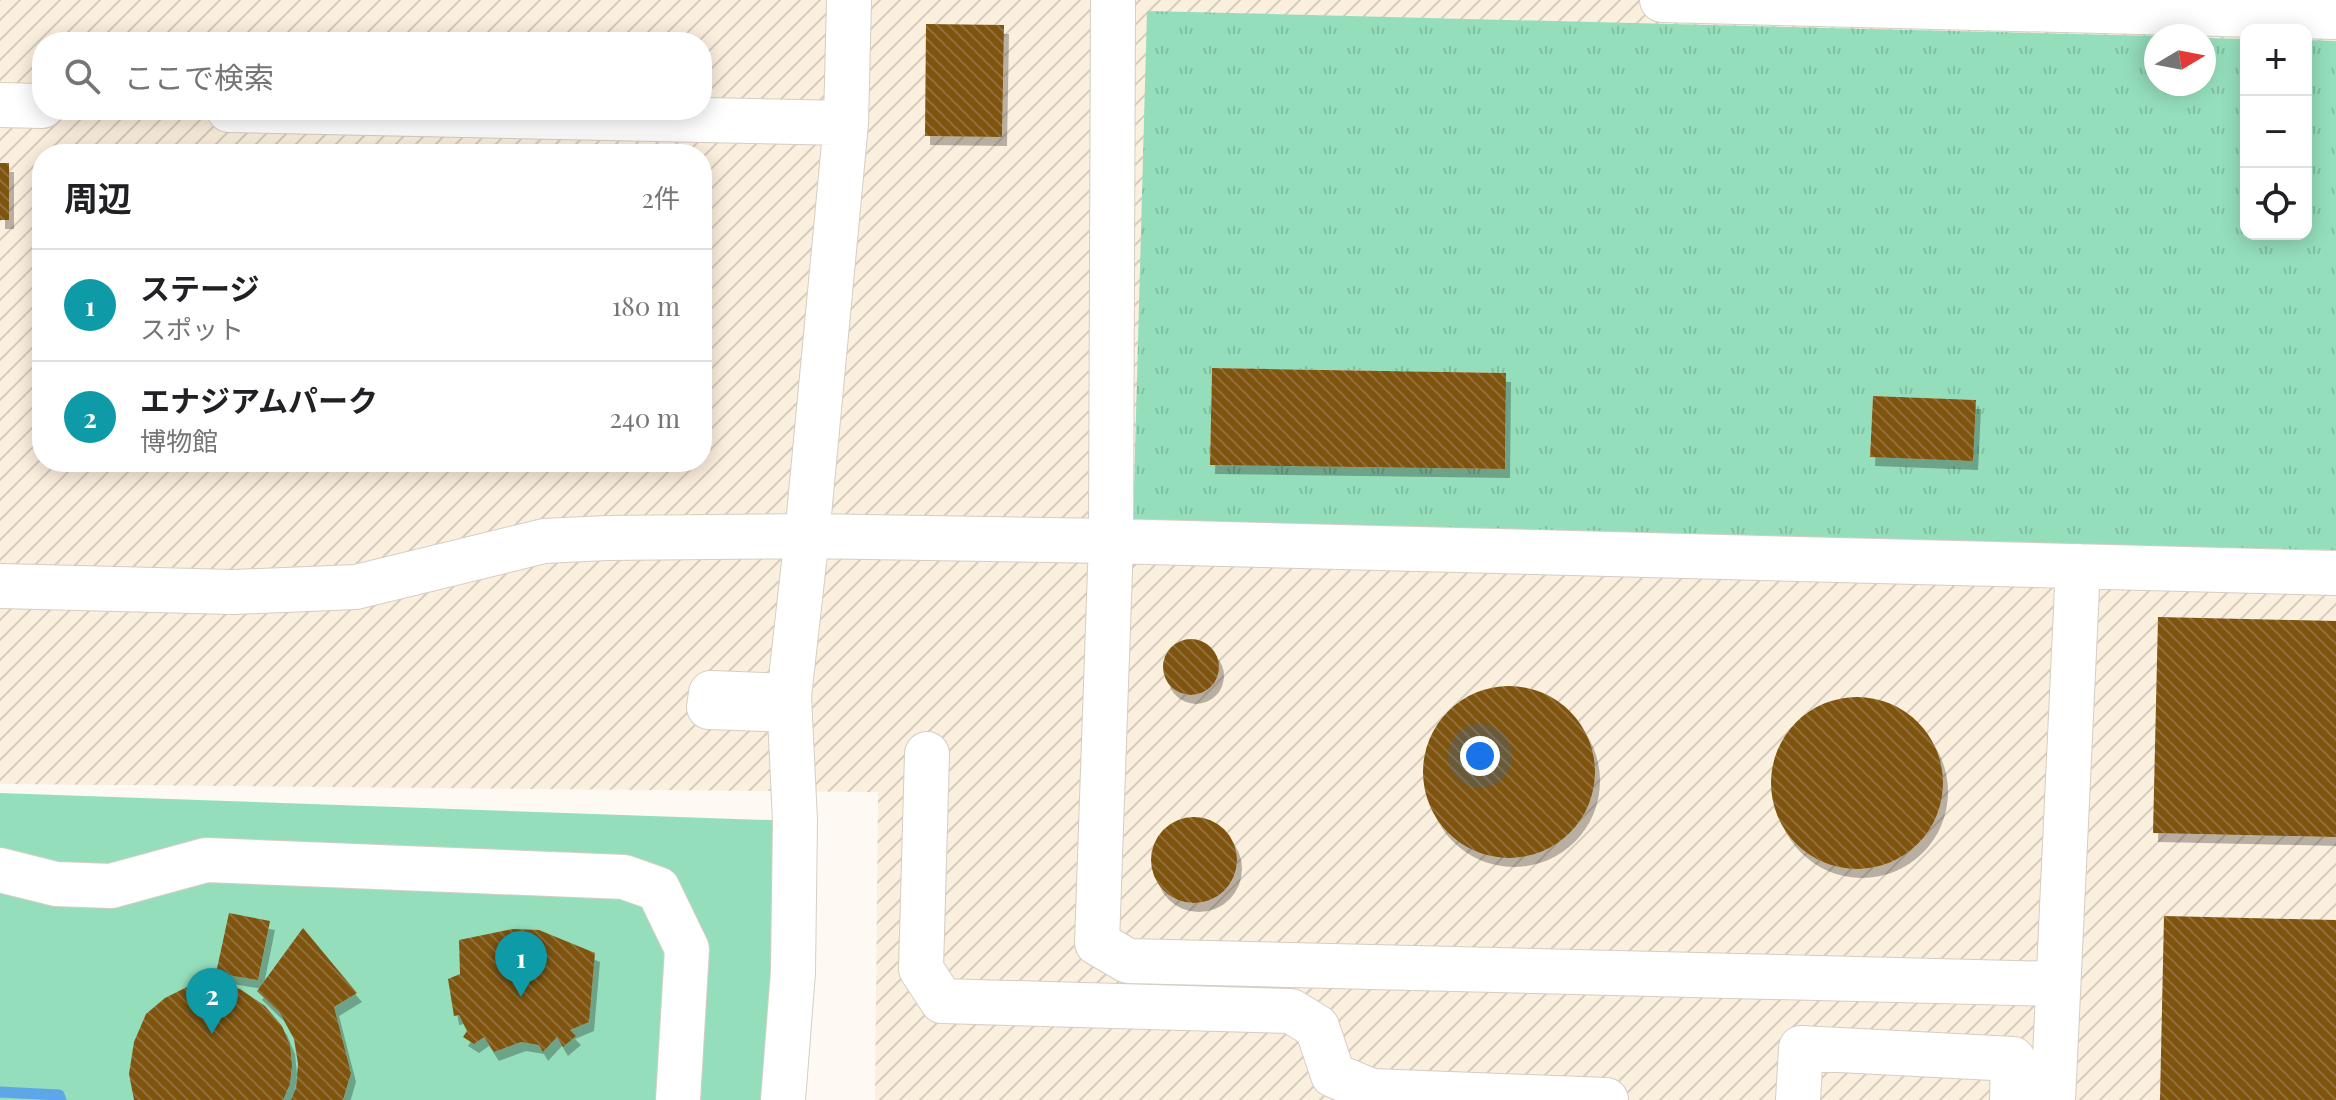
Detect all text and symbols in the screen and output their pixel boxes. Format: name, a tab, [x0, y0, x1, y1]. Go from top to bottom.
north arrow	[2144, 24, 2216, 96]
map controls	[2240, 24, 2312, 240]
button: +	[2240, 24, 2312, 96]
search box	[32, 32, 712, 120]
icon: search	[60, 54, 104, 98]
text: ここで検索	[124, 57, 274, 97]
button: −	[2240, 96, 2312, 168]
button: locate	[2240, 168, 2312, 240]
text: 周辺	[64, 174, 132, 220]
text: 2件	[642, 180, 680, 215]
text: ステージ	[140, 268, 259, 308]
text: 1	[85, 288, 95, 323]
text: 180 m	[612, 288, 680, 323]
text: スポット	[140, 311, 244, 346]
text: エナジアムパーク	[140, 380, 378, 420]
text: 2	[83, 400, 97, 435]
text: 240 m	[610, 400, 680, 435]
text: 博物館	[140, 423, 218, 458]
your location	[1460, 736, 1500, 776]
pin: 1	[495, 931, 547, 997]
pin: 2	[186, 968, 238, 1034]

